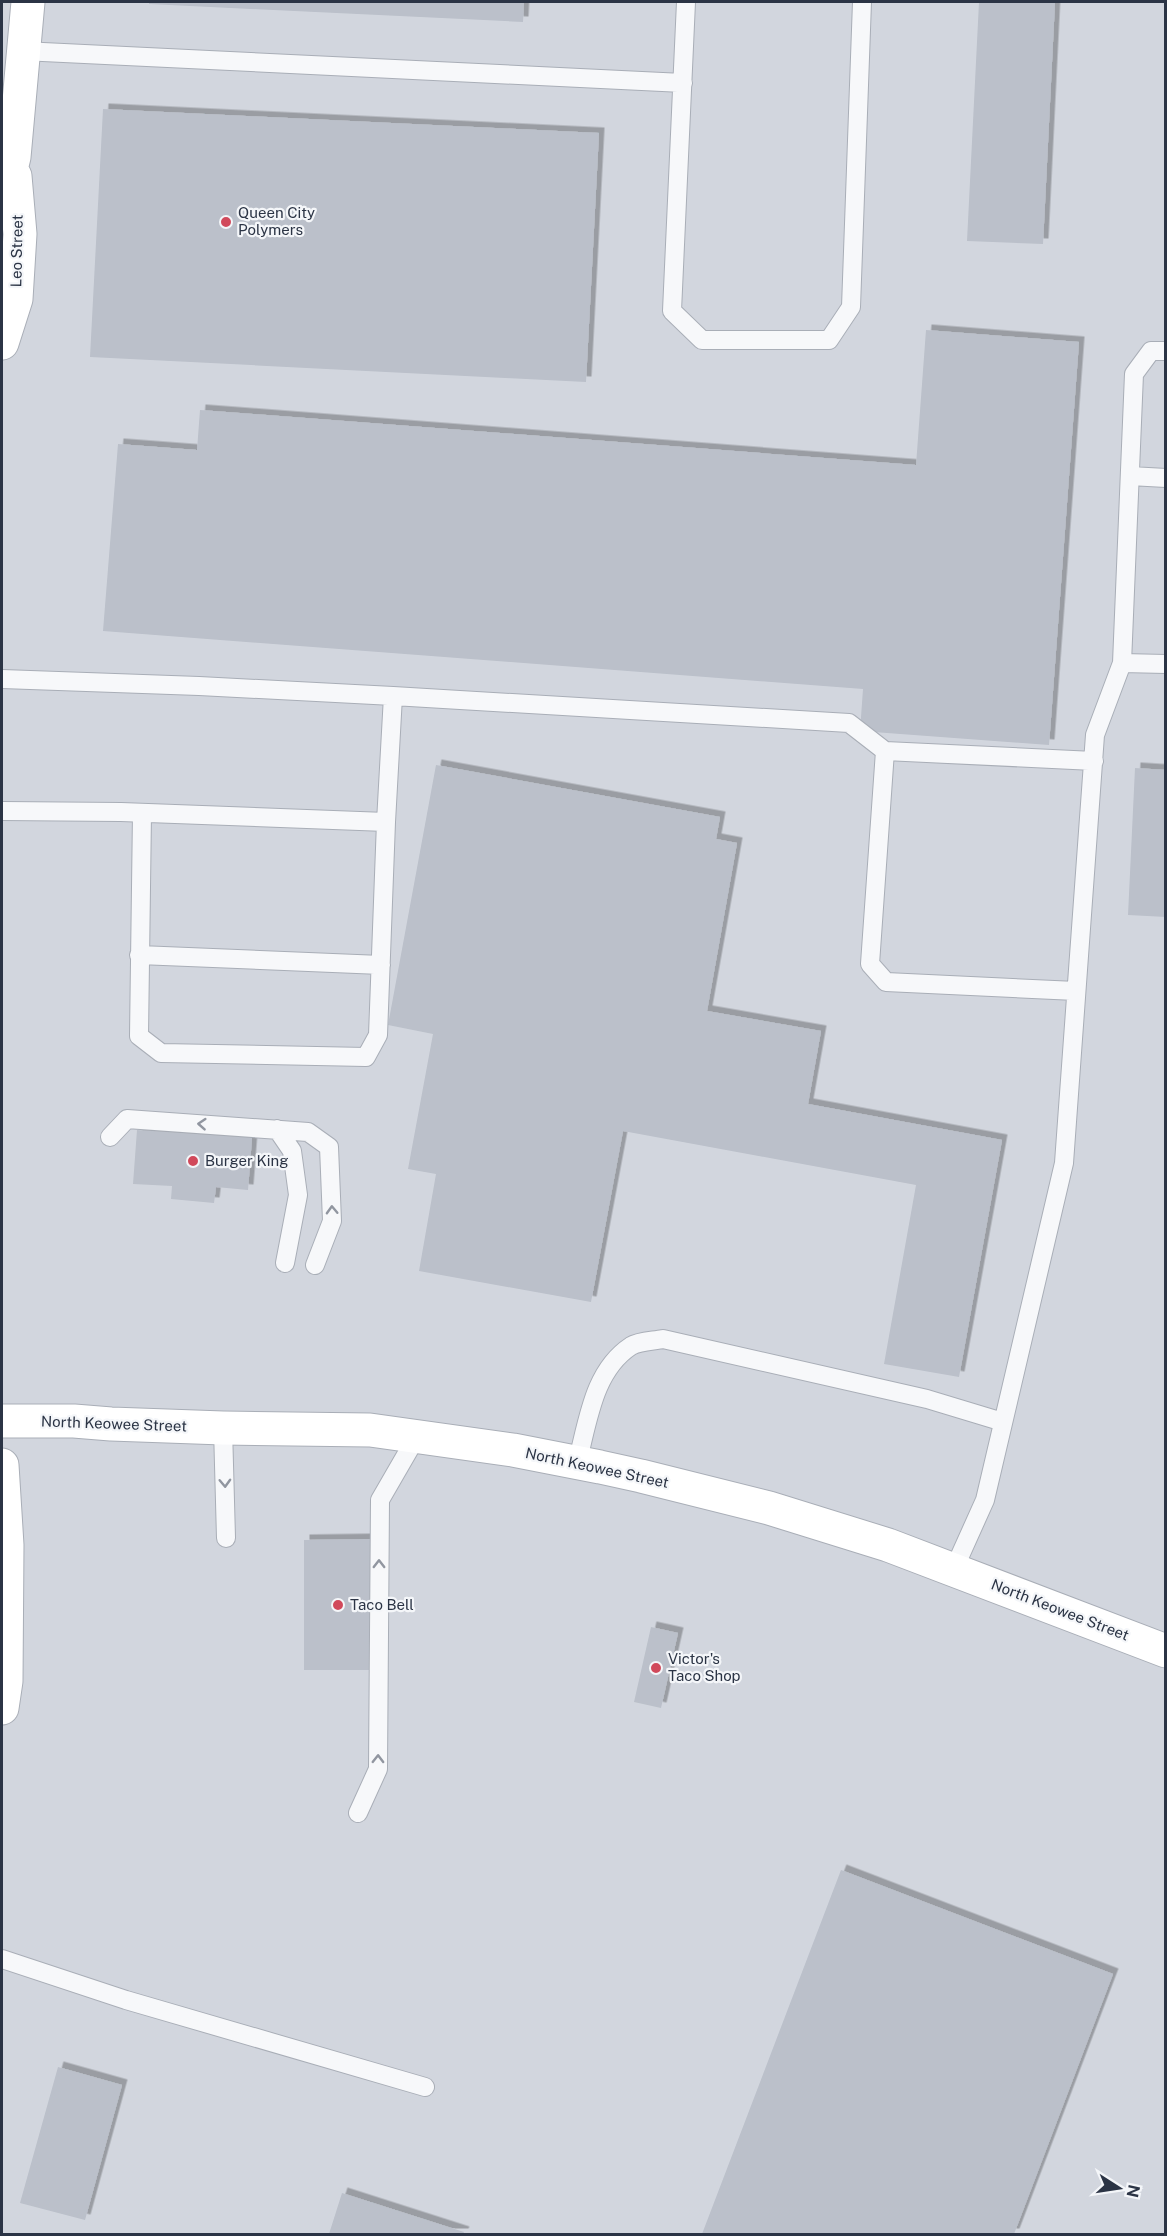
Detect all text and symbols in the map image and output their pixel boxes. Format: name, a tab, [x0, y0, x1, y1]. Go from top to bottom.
place label: Queen City Polymers	[238, 204, 315, 238]
street label: Leo Street	[7, 214, 26, 287]
marker: Queen City Polymers	[219, 215, 233, 229]
one-way arrow	[197, 1118, 206, 1131]
place label: Burger King	[205, 1152, 289, 1169]
marker: Burger King	[186, 1154, 200, 1168]
one-way arrow	[325, 1205, 338, 1214]
street label: North Keowee Street	[41, 1412, 187, 1435]
street label: North Keowee Street	[524, 1444, 670, 1491]
one-way arrow	[218, 1479, 231, 1488]
one-way arrow	[373, 1559, 385, 1568]
street label: North Keowee Street	[989, 1575, 1132, 1644]
place label: Taco Bell	[350, 1596, 414, 1613]
marker: Taco Bell	[331, 1598, 345, 1612]
place label: Victor's Taco Shop	[668, 1650, 741, 1684]
marker: Victor's Taco Shop	[649, 1661, 663, 1675]
one-way arrow	[372, 1754, 384, 1763]
north arrow	[1089, 2158, 1149, 2218]
text: N	[1123, 2183, 1144, 2199]

